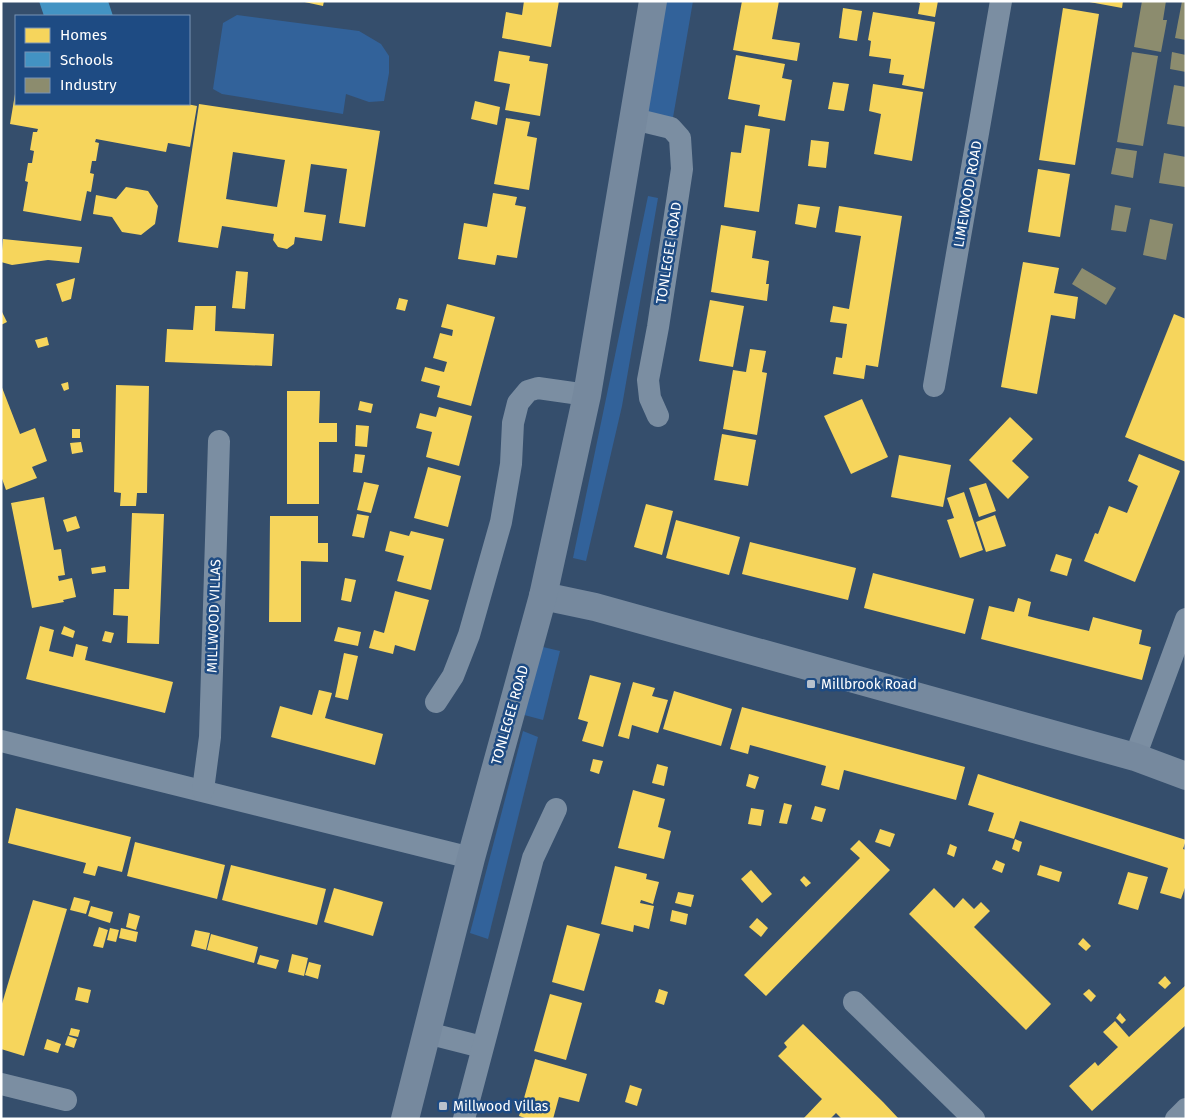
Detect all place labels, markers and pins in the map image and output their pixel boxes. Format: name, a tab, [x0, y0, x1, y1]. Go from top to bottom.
place label: Millbrook Road	[821, 676, 917, 693]
marker: Millbrook Road	[805, 678, 817, 690]
place label: Millwood Villas	[453, 1098, 549, 1115]
marker: Millwood Villas	[437, 1100, 449, 1112]

